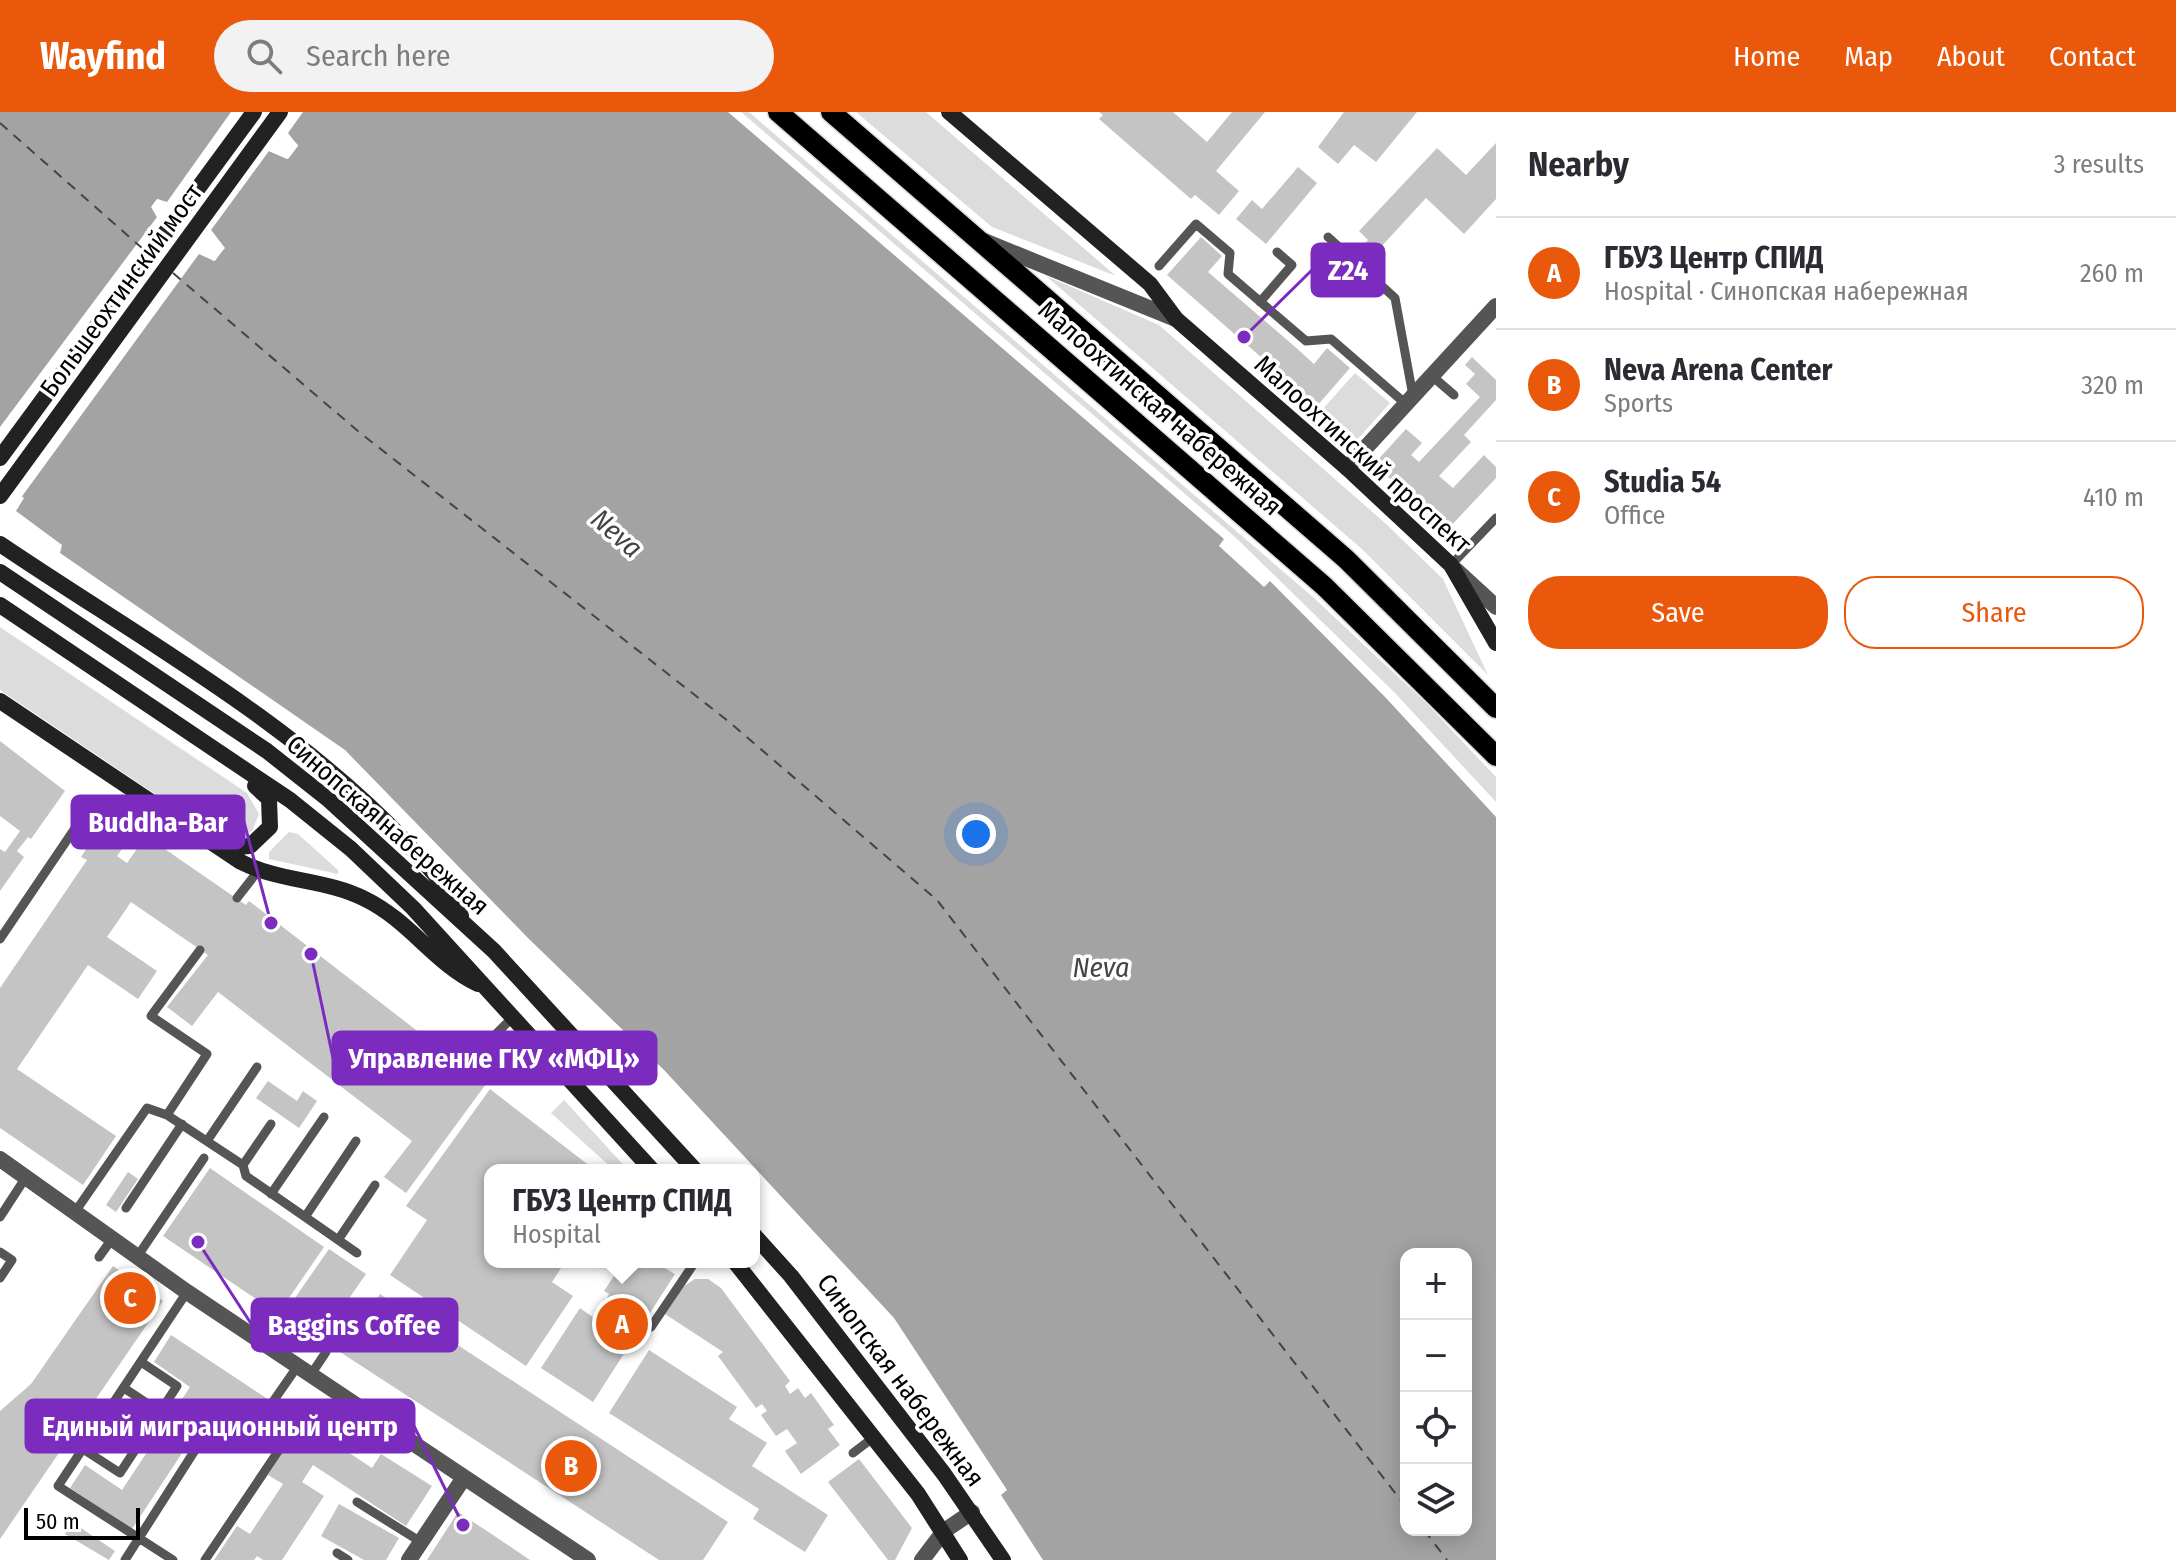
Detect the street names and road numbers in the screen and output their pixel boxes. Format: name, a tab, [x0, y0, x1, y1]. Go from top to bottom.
street label: Большеохтинский мост	[34, 177, 209, 403]
street label: Малоохтинская набережная	[1032, 294, 1287, 522]
street label: Малоохтинский проспект	[1248, 349, 1478, 560]
street label: Синопская набережная	[280, 729, 495, 922]
street label: Синопская набережная	[810, 1268, 991, 1493]

